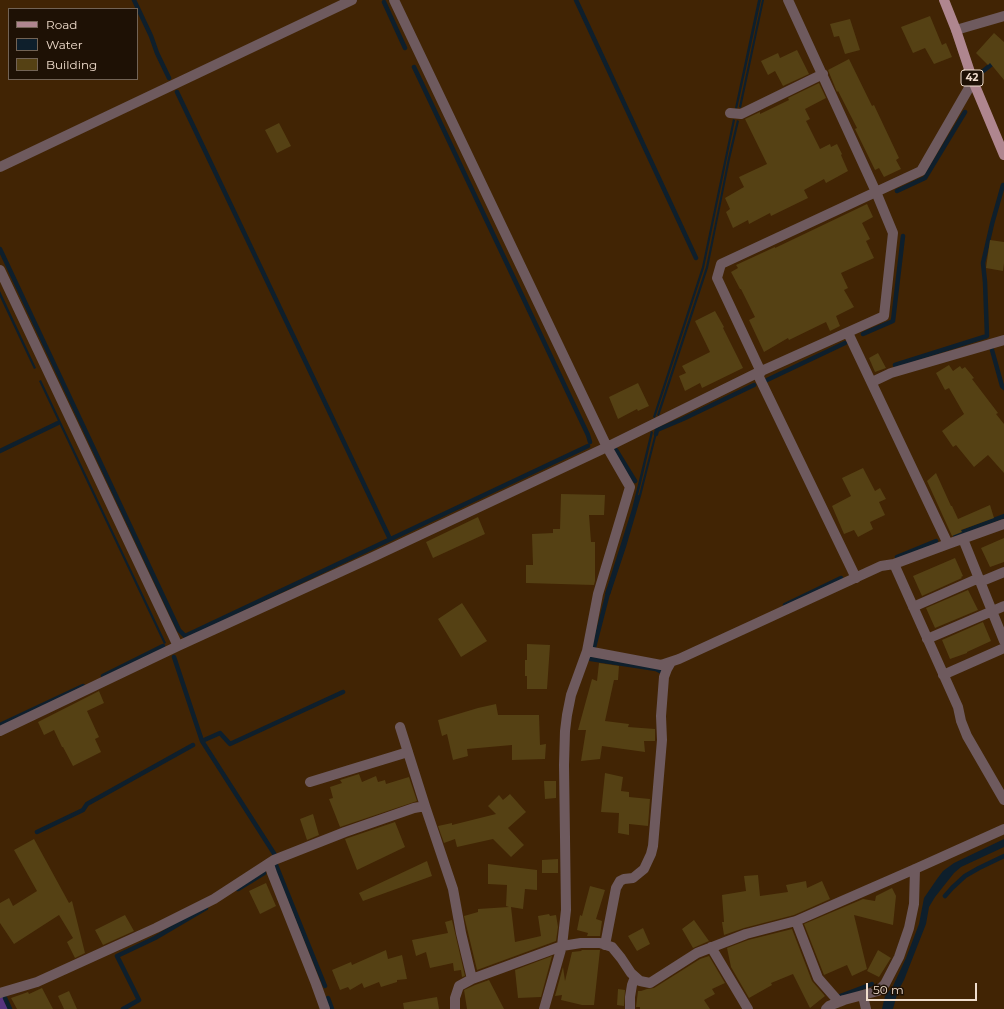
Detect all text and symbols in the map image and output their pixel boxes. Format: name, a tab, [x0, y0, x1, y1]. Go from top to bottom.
legend	[8, 8, 138, 80]
text: Road	[46, 17, 77, 32]
text: Water	[46, 37, 82, 52]
text: Building	[46, 57, 97, 72]
road number: 42	[961, 70, 983, 86]
scale bar	[868, 975, 979, 1001]
text: 50 m	[873, 982, 904, 997]

